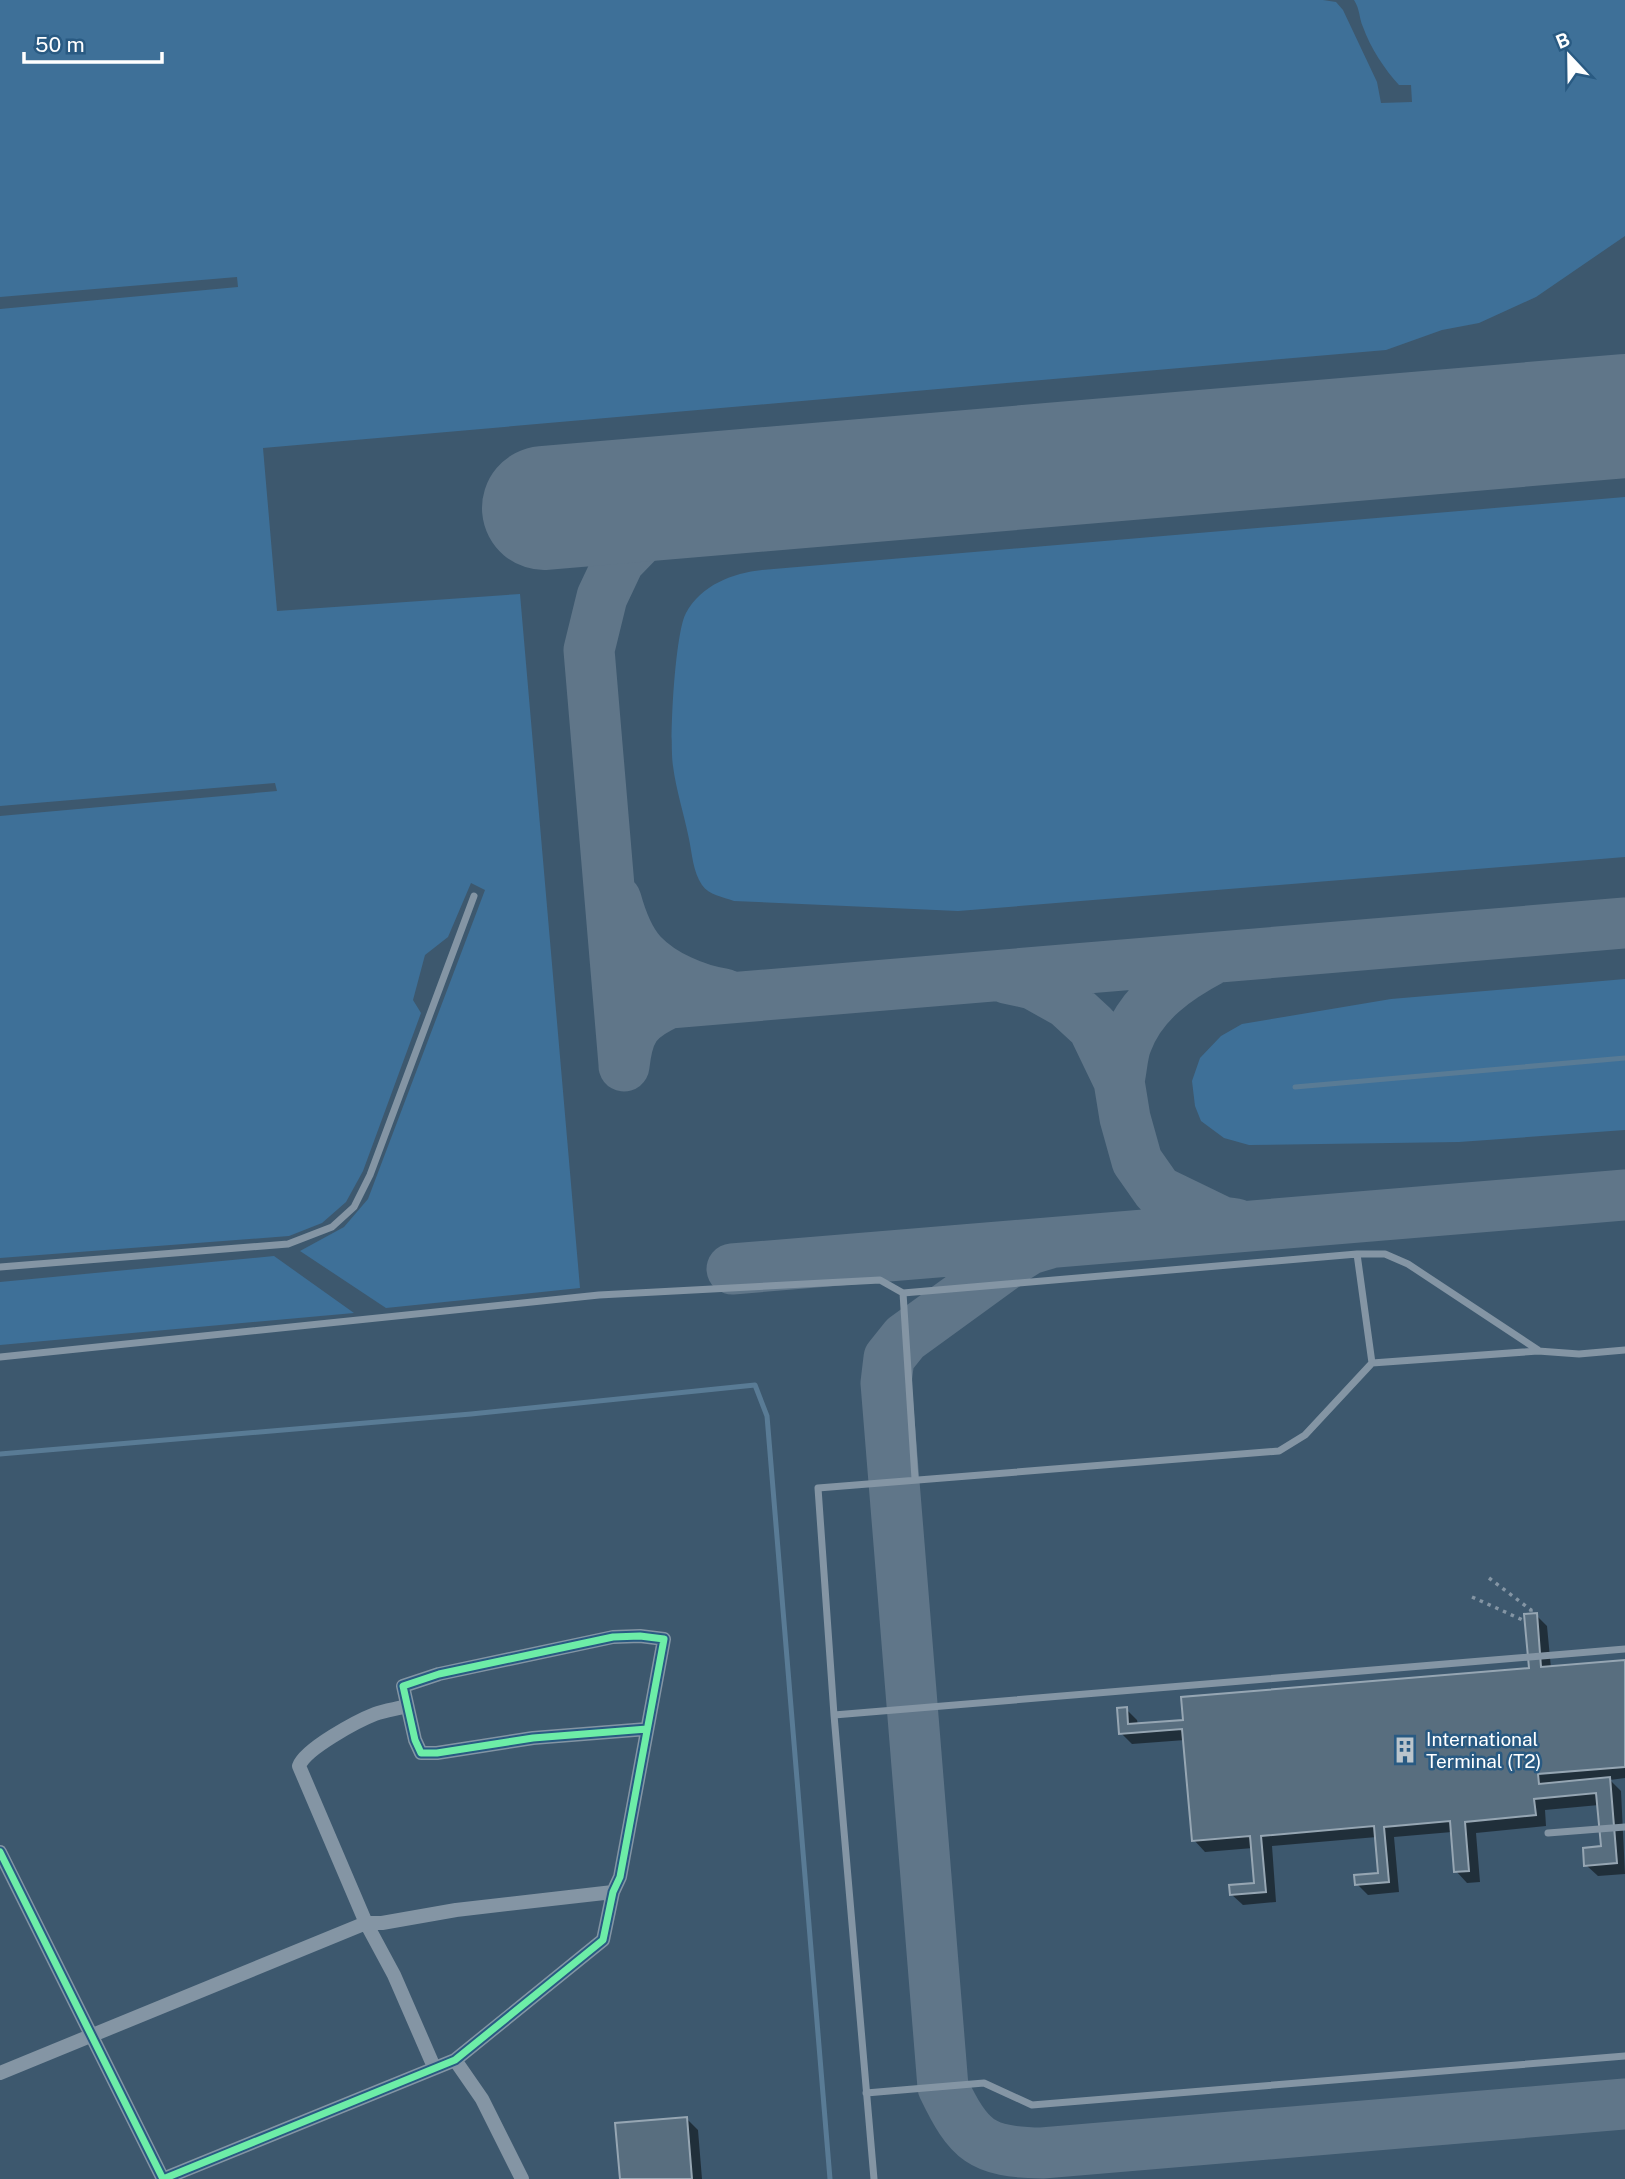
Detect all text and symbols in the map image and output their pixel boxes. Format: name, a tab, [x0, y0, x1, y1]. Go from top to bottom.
scale bar	[24, 21, 163, 65]
north arrow	[1534, 21, 1604, 91]
text: B	[1552, 28, 1573, 53]
text: 50 m	[35, 32, 85, 57]
place label: International Terminal (T2)	[1426, 1728, 1541, 1772]
building icon: International Terminal (T2)	[1390, 1735, 1420, 1765]

